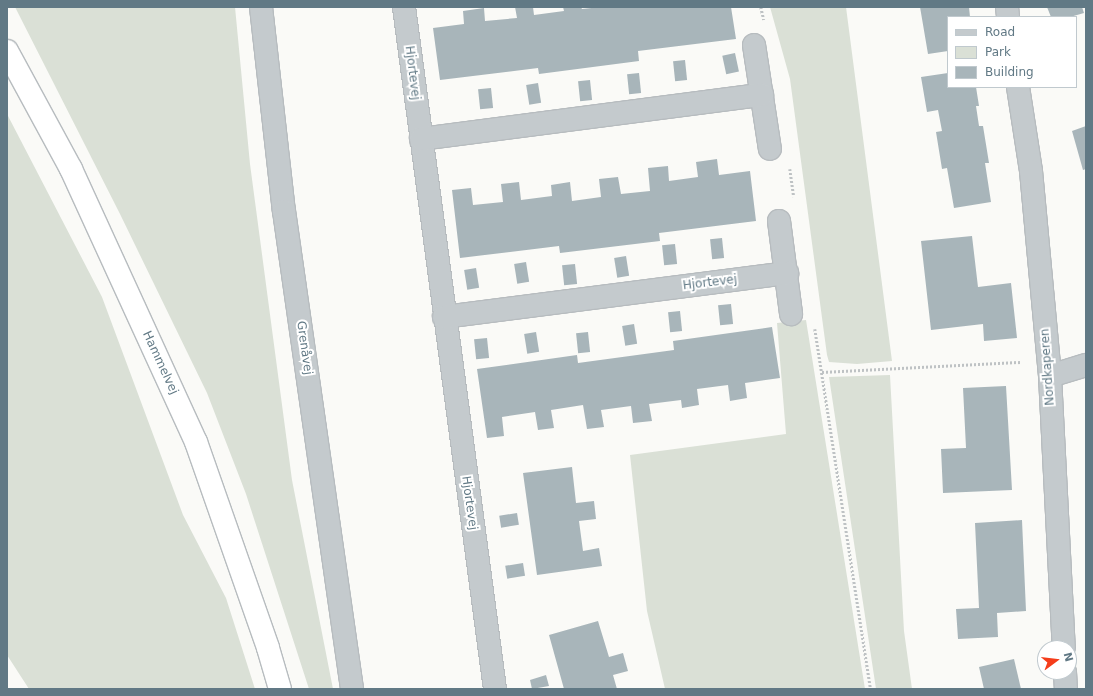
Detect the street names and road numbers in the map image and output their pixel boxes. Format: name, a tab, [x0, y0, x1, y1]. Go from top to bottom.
street label: Hjortevej	[402, 45, 422, 101]
street label: Hjortevej	[682, 273, 738, 293]
street label: Grenåvej	[293, 320, 315, 376]
street label: Nordkaperen	[1038, 328, 1058, 406]
street label: Hammelvej	[139, 329, 181, 397]
street label: Hjortevej	[458, 475, 480, 531]

